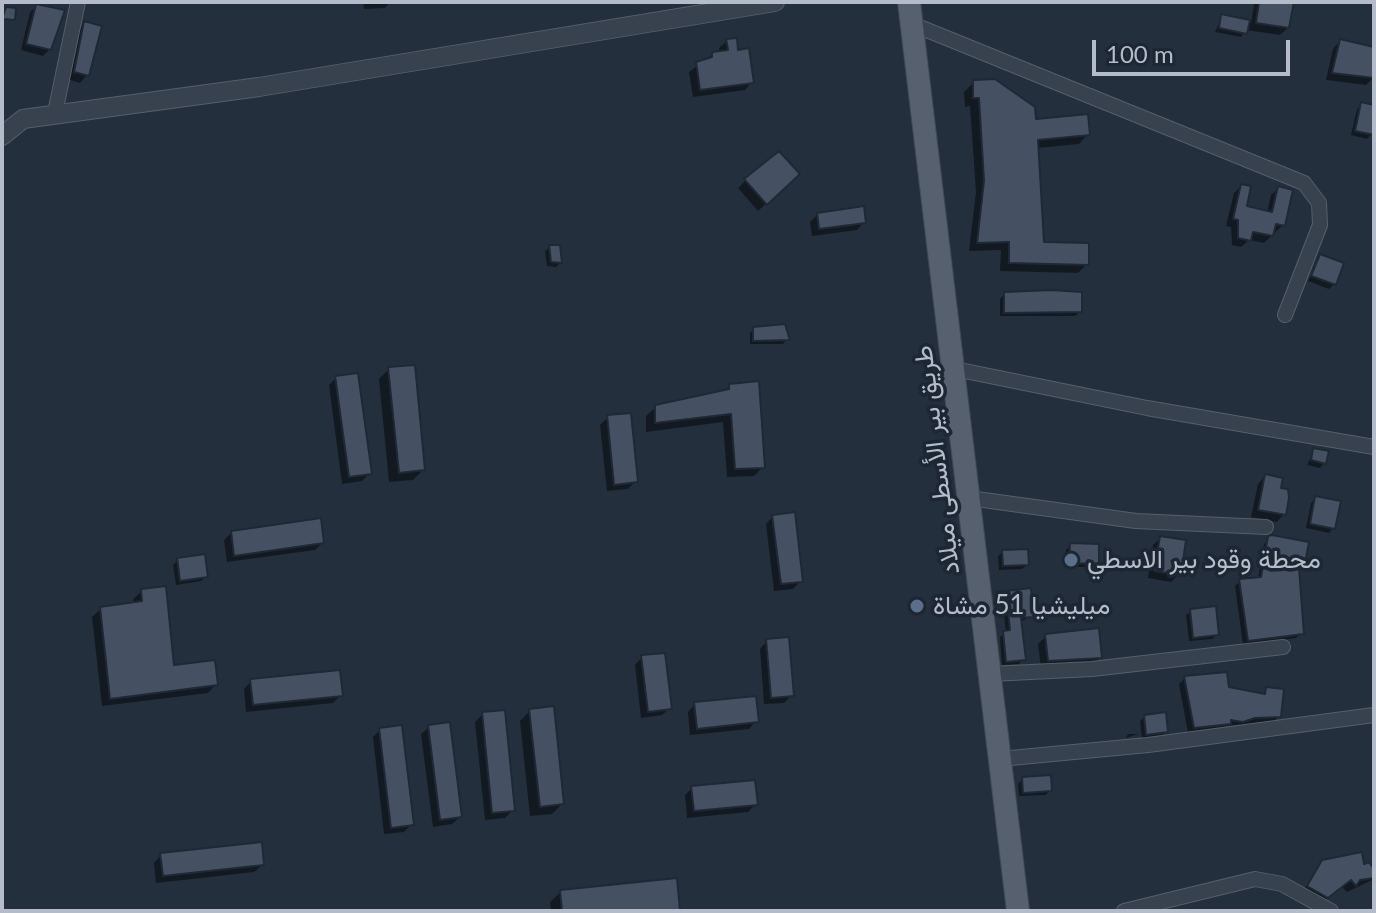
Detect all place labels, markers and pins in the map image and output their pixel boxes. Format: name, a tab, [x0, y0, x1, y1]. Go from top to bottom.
place label: محطة وقود بير الاسطي	[1087, 544, 1321, 576]
marker: محطة وقود بير الاسطي	[1062, 551, 1080, 569]
place label: ميليشيا 51 مشاة	[933, 590, 1110, 622]
marker: ميليشيا 51 مشاة	[908, 597, 926, 615]

